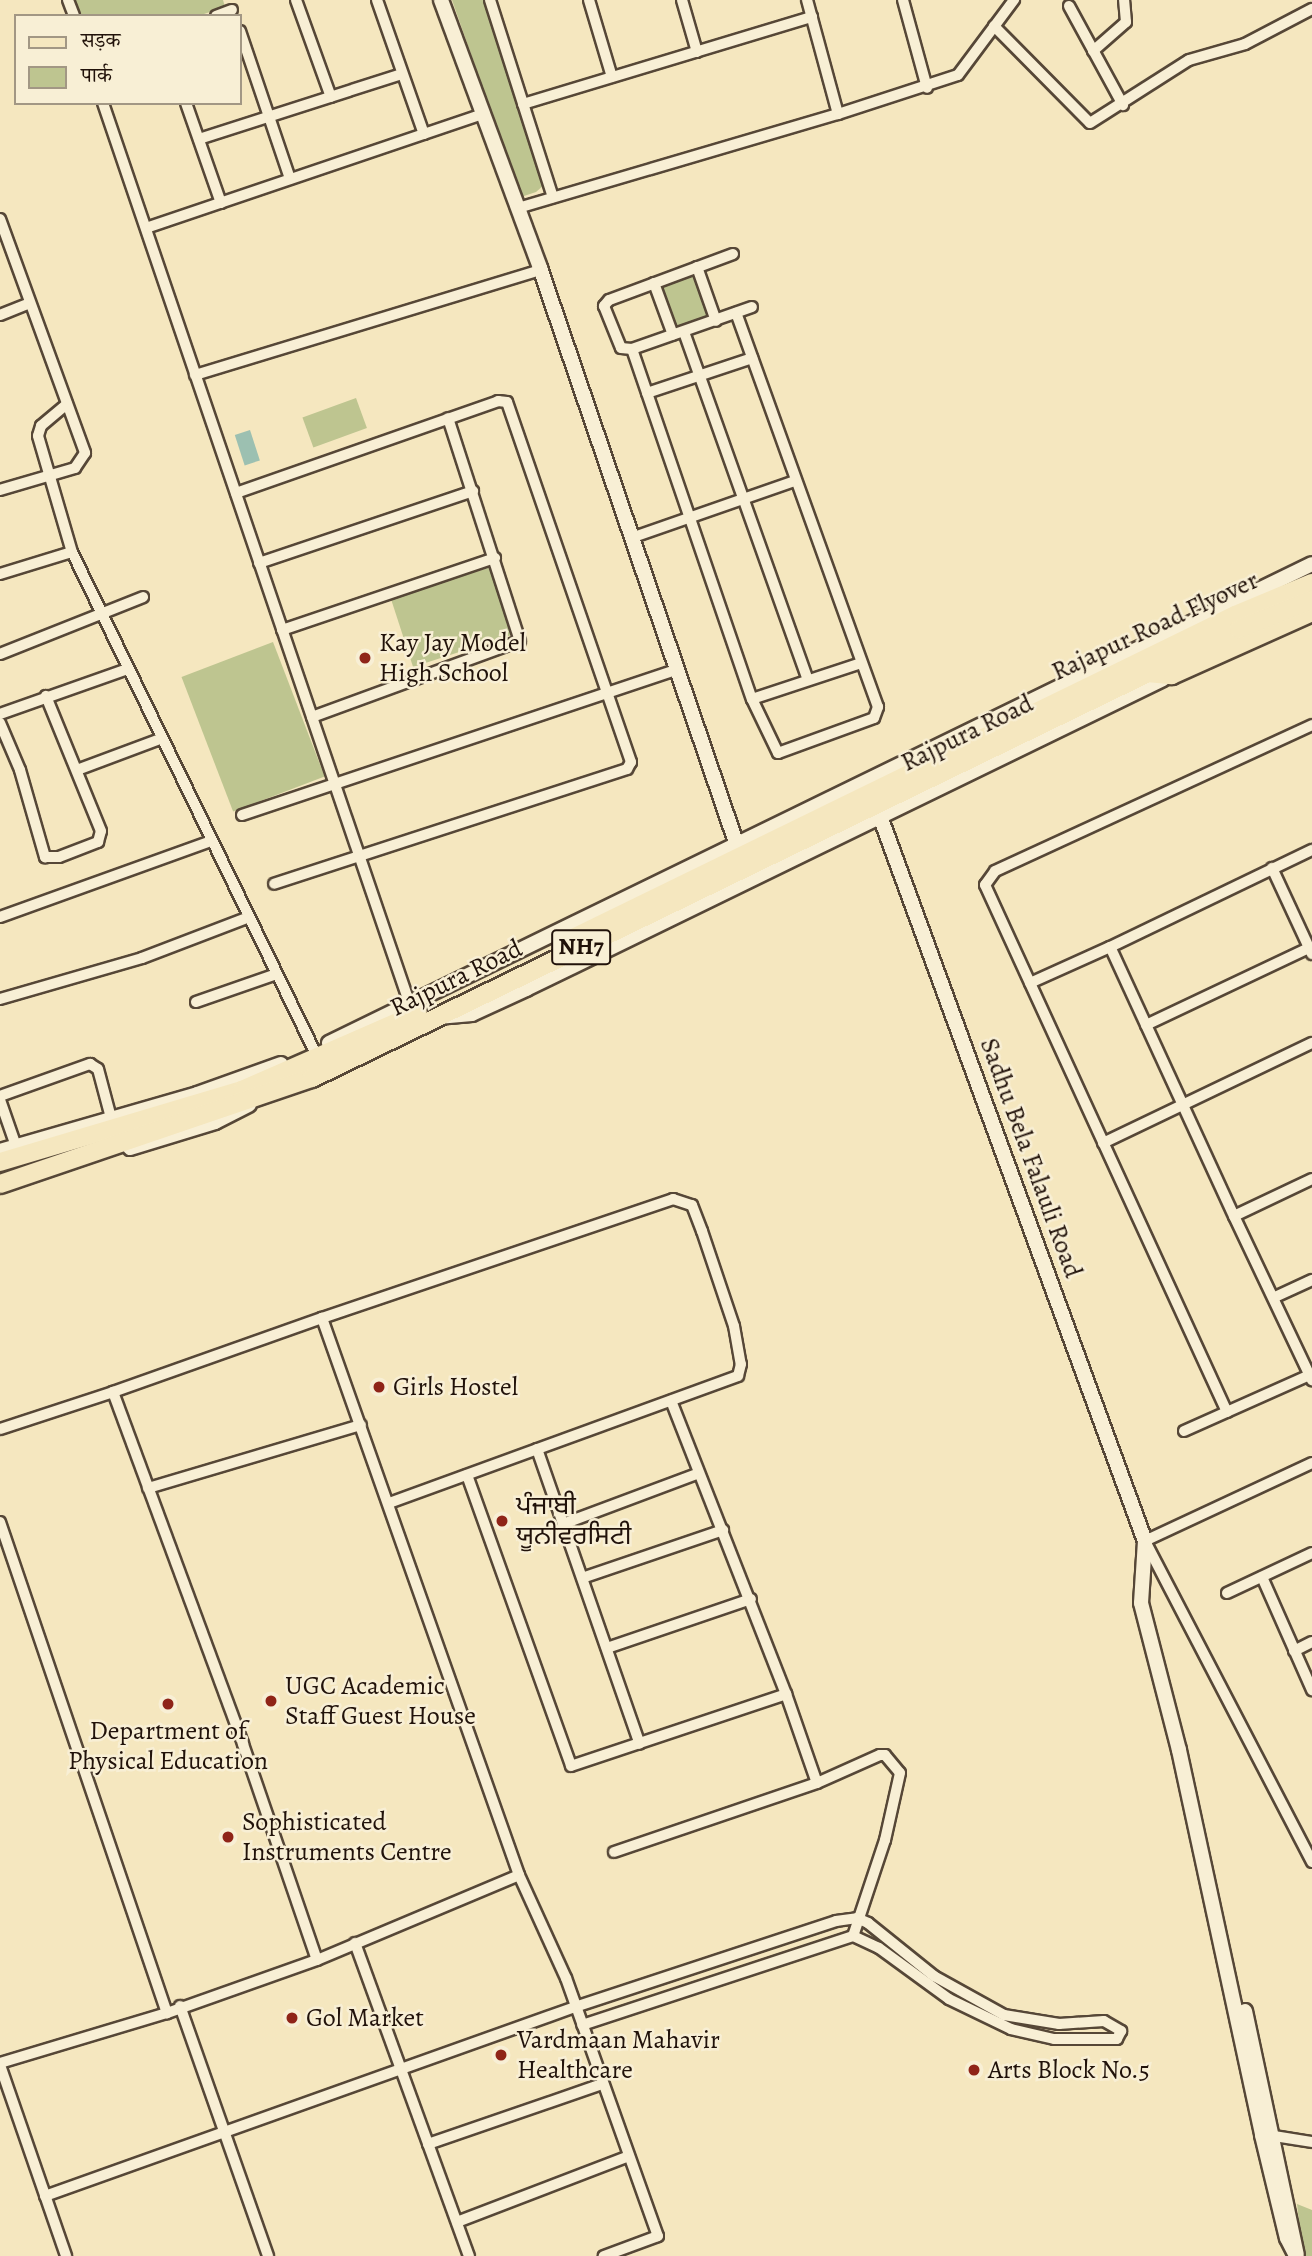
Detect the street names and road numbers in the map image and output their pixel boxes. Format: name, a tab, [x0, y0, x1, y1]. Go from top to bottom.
street label: Rajapur Road Flyover	[1047, 564, 1263, 688]
street label: Rajpura Road	[896, 688, 1038, 778]
road number: NH7	[550, 926, 612, 967]
street label: Rajpura Road	[385, 933, 527, 1023]
street label: Sadhu Bela Falauli Road	[973, 1034, 1089, 1282]

